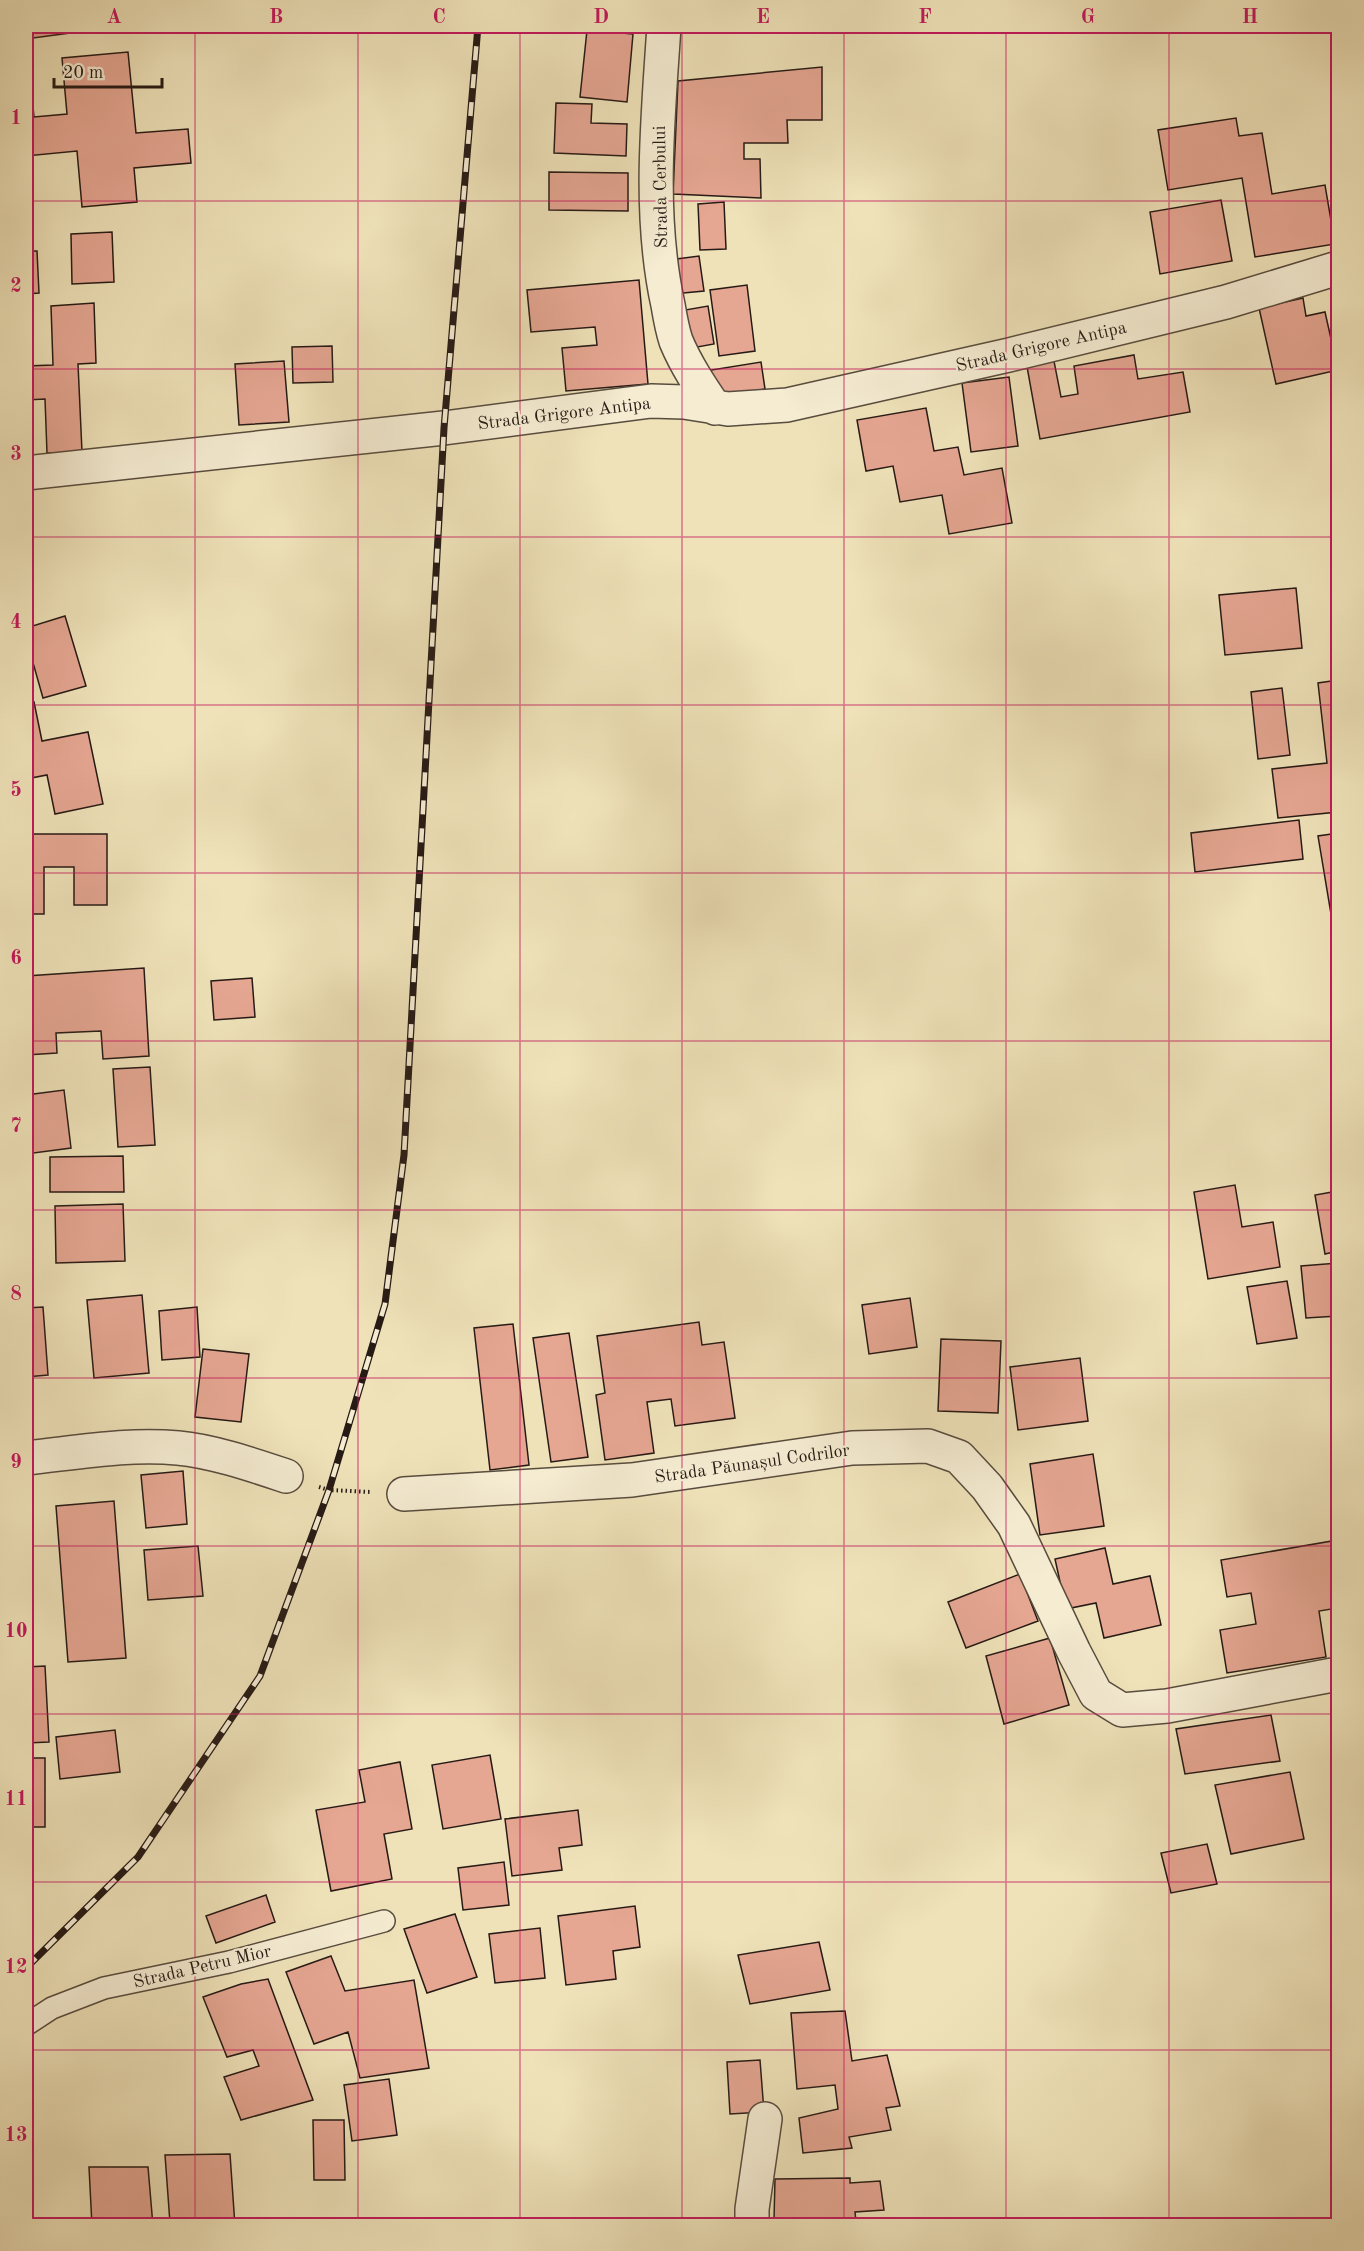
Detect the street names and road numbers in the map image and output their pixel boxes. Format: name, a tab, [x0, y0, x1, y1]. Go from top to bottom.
street label: Strada Cerbului	[651, 125, 671, 249]
street label: Strada Grigore Antipa	[954, 319, 1128, 375]
street label: Strada Grigore Antipa	[476, 394, 652, 434]
street label: Strada Păunașul Codrilor	[653, 1441, 852, 1488]
street label: Strada Petru Mior	[131, 1942, 274, 1992]

